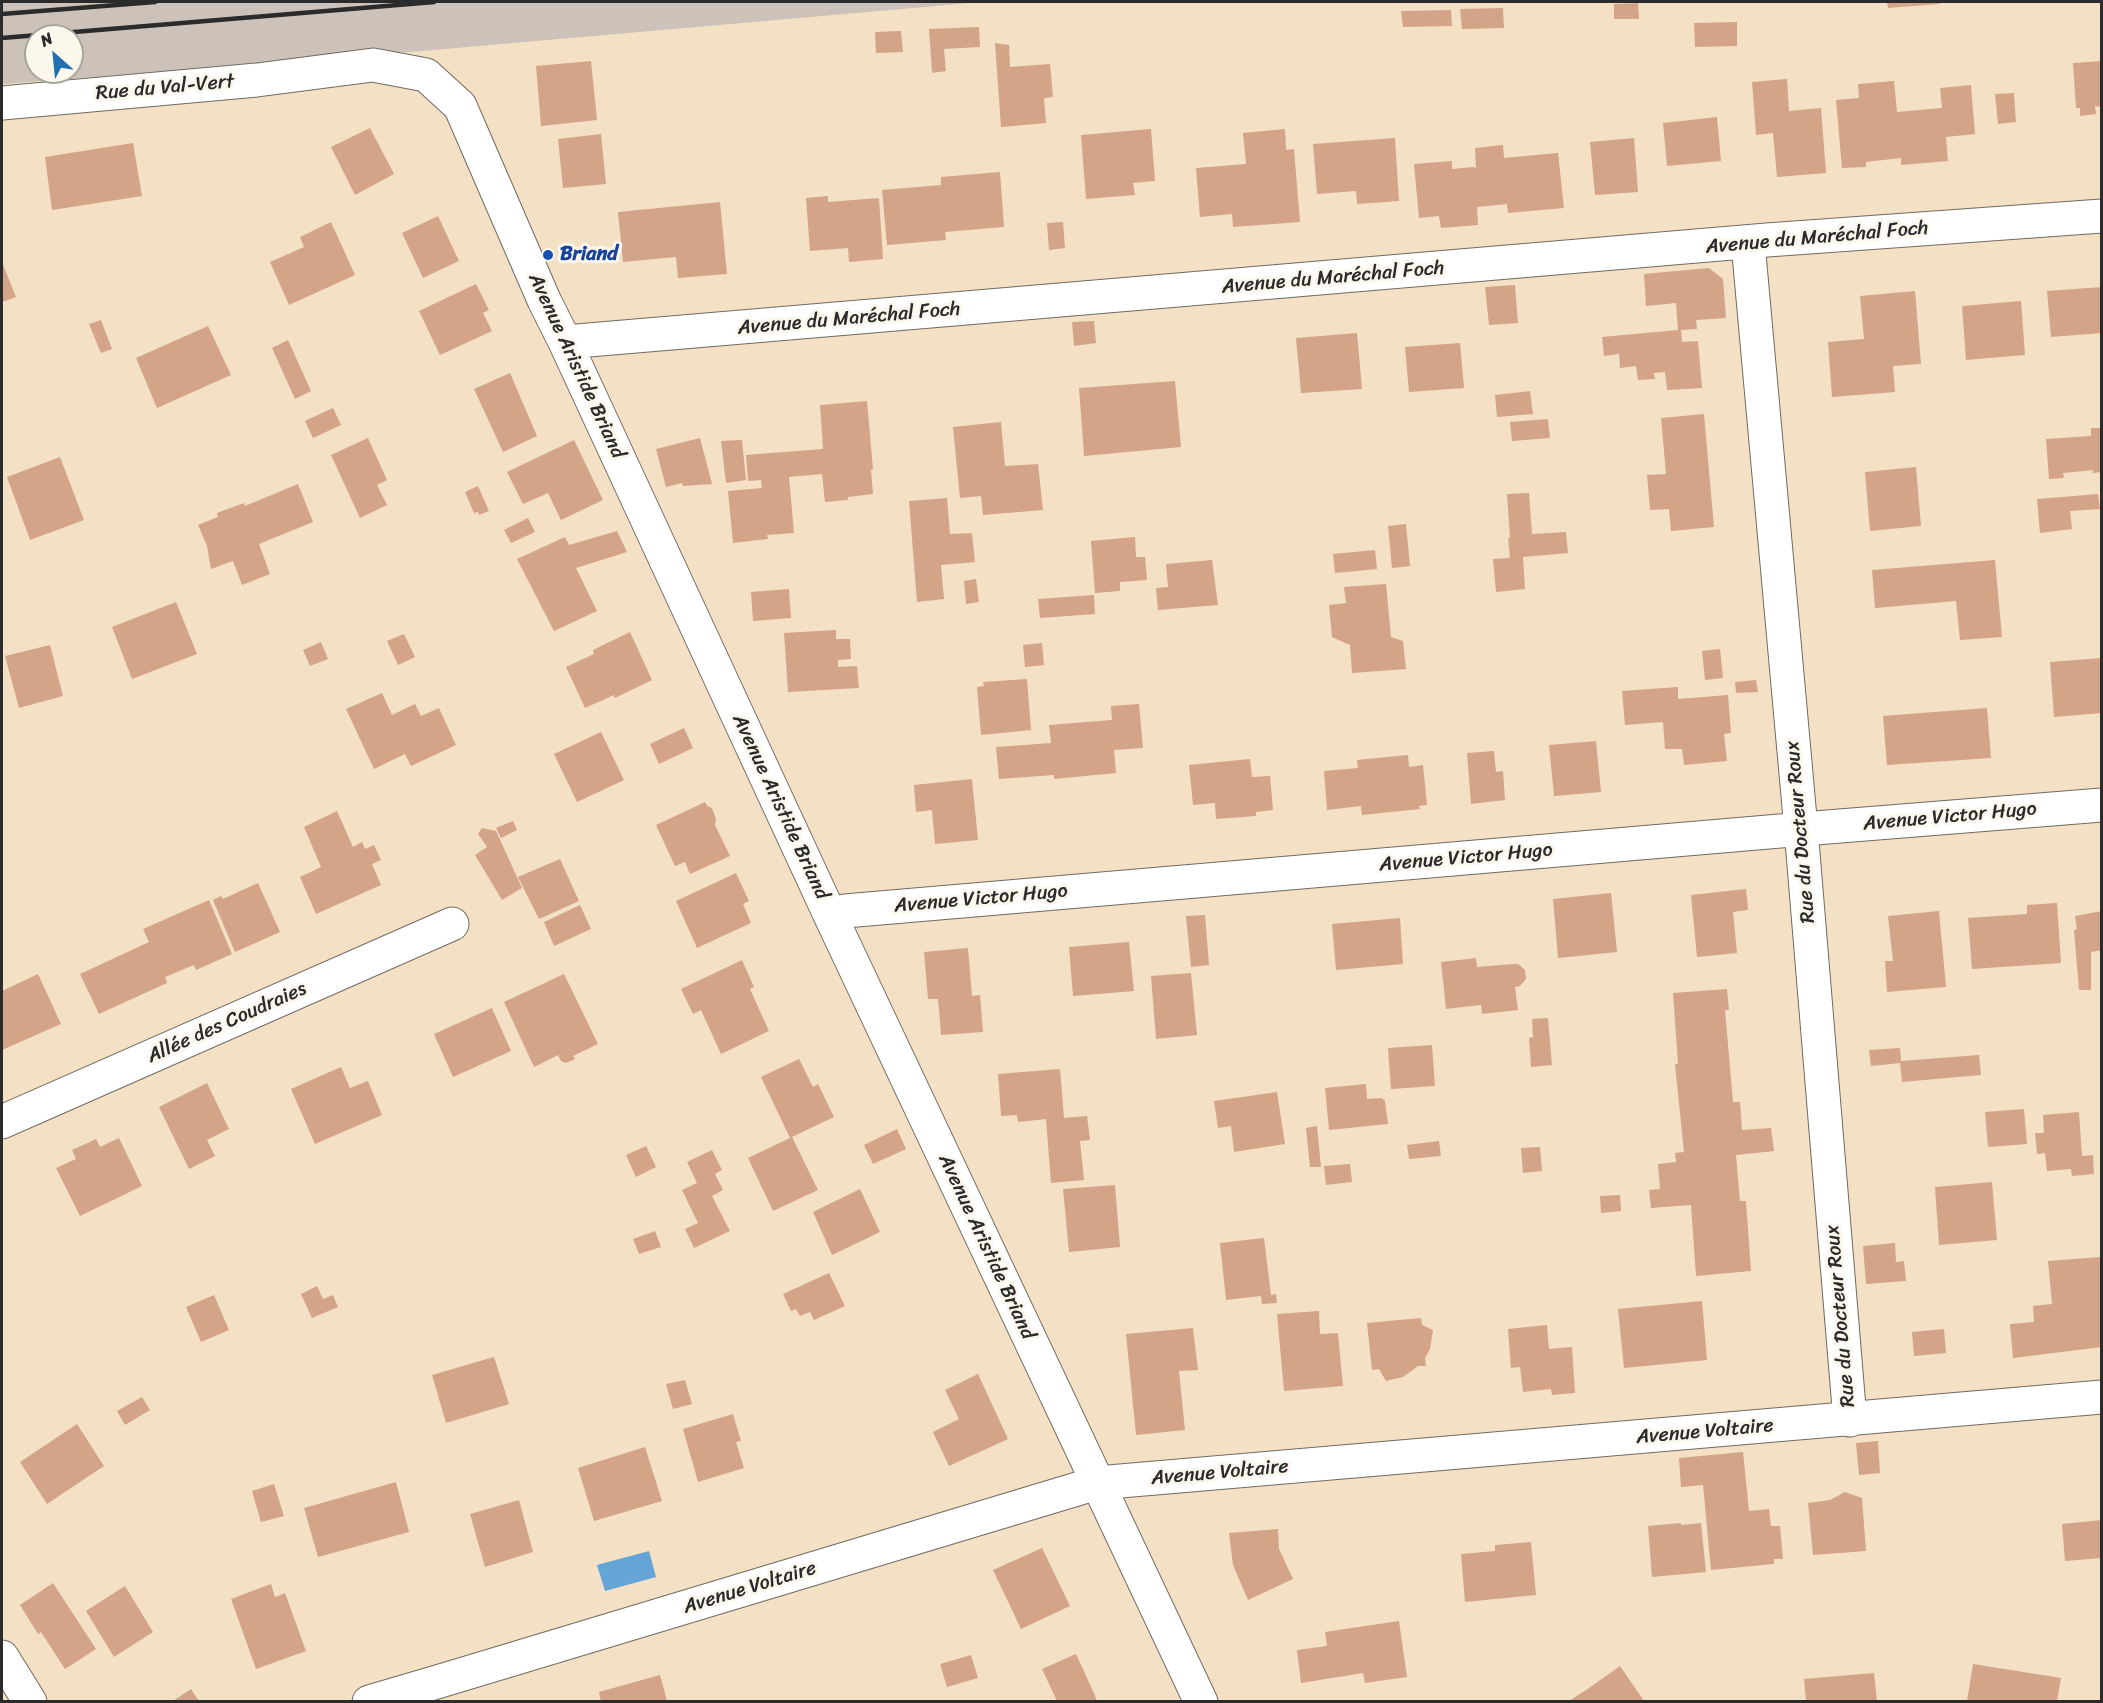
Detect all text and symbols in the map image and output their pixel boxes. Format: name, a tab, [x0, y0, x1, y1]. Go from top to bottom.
north arrow	[24, 24, 84, 84]
text: N	[35, 24, 58, 55]
street label: Rue du Val-Vert	[95, 70, 235, 106]
street label: Avenue du Maréchal Foch	[1705, 216, 1929, 260]
place label: Briand	[560, 243, 618, 267]
marker: Briand	[541, 248, 555, 262]
street label: Avenue du Maréchal Foch	[1221, 256, 1445, 300]
street label: Avenue Aristide Briand	[522, 270, 630, 462]
street label: Avenue du Maréchal Foch	[737, 297, 961, 341]
street label: Avenue Aristide Briand	[726, 711, 834, 903]
street label: Rue du Docteur Roux	[1781, 740, 1821, 924]
street label: Avenue Victor Hugo	[1862, 797, 2038, 837]
street label: Avenue Victor Hugo	[1378, 838, 1554, 878]
street label: Avenue Victor Hugo	[893, 879, 1069, 919]
street label: Allée des Coudraies	[144, 977, 310, 1069]
street label: Avenue Aristide Briand	[932, 1151, 1040, 1343]
street label: Rue du Docteur Roux	[1821, 1224, 1861, 1408]
street label: Avenue Voltaire	[1635, 1414, 1775, 1450]
street label: Avenue Voltaire	[1150, 1455, 1290, 1491]
street label: Avenue Voltaire	[681, 1556, 819, 1620]

